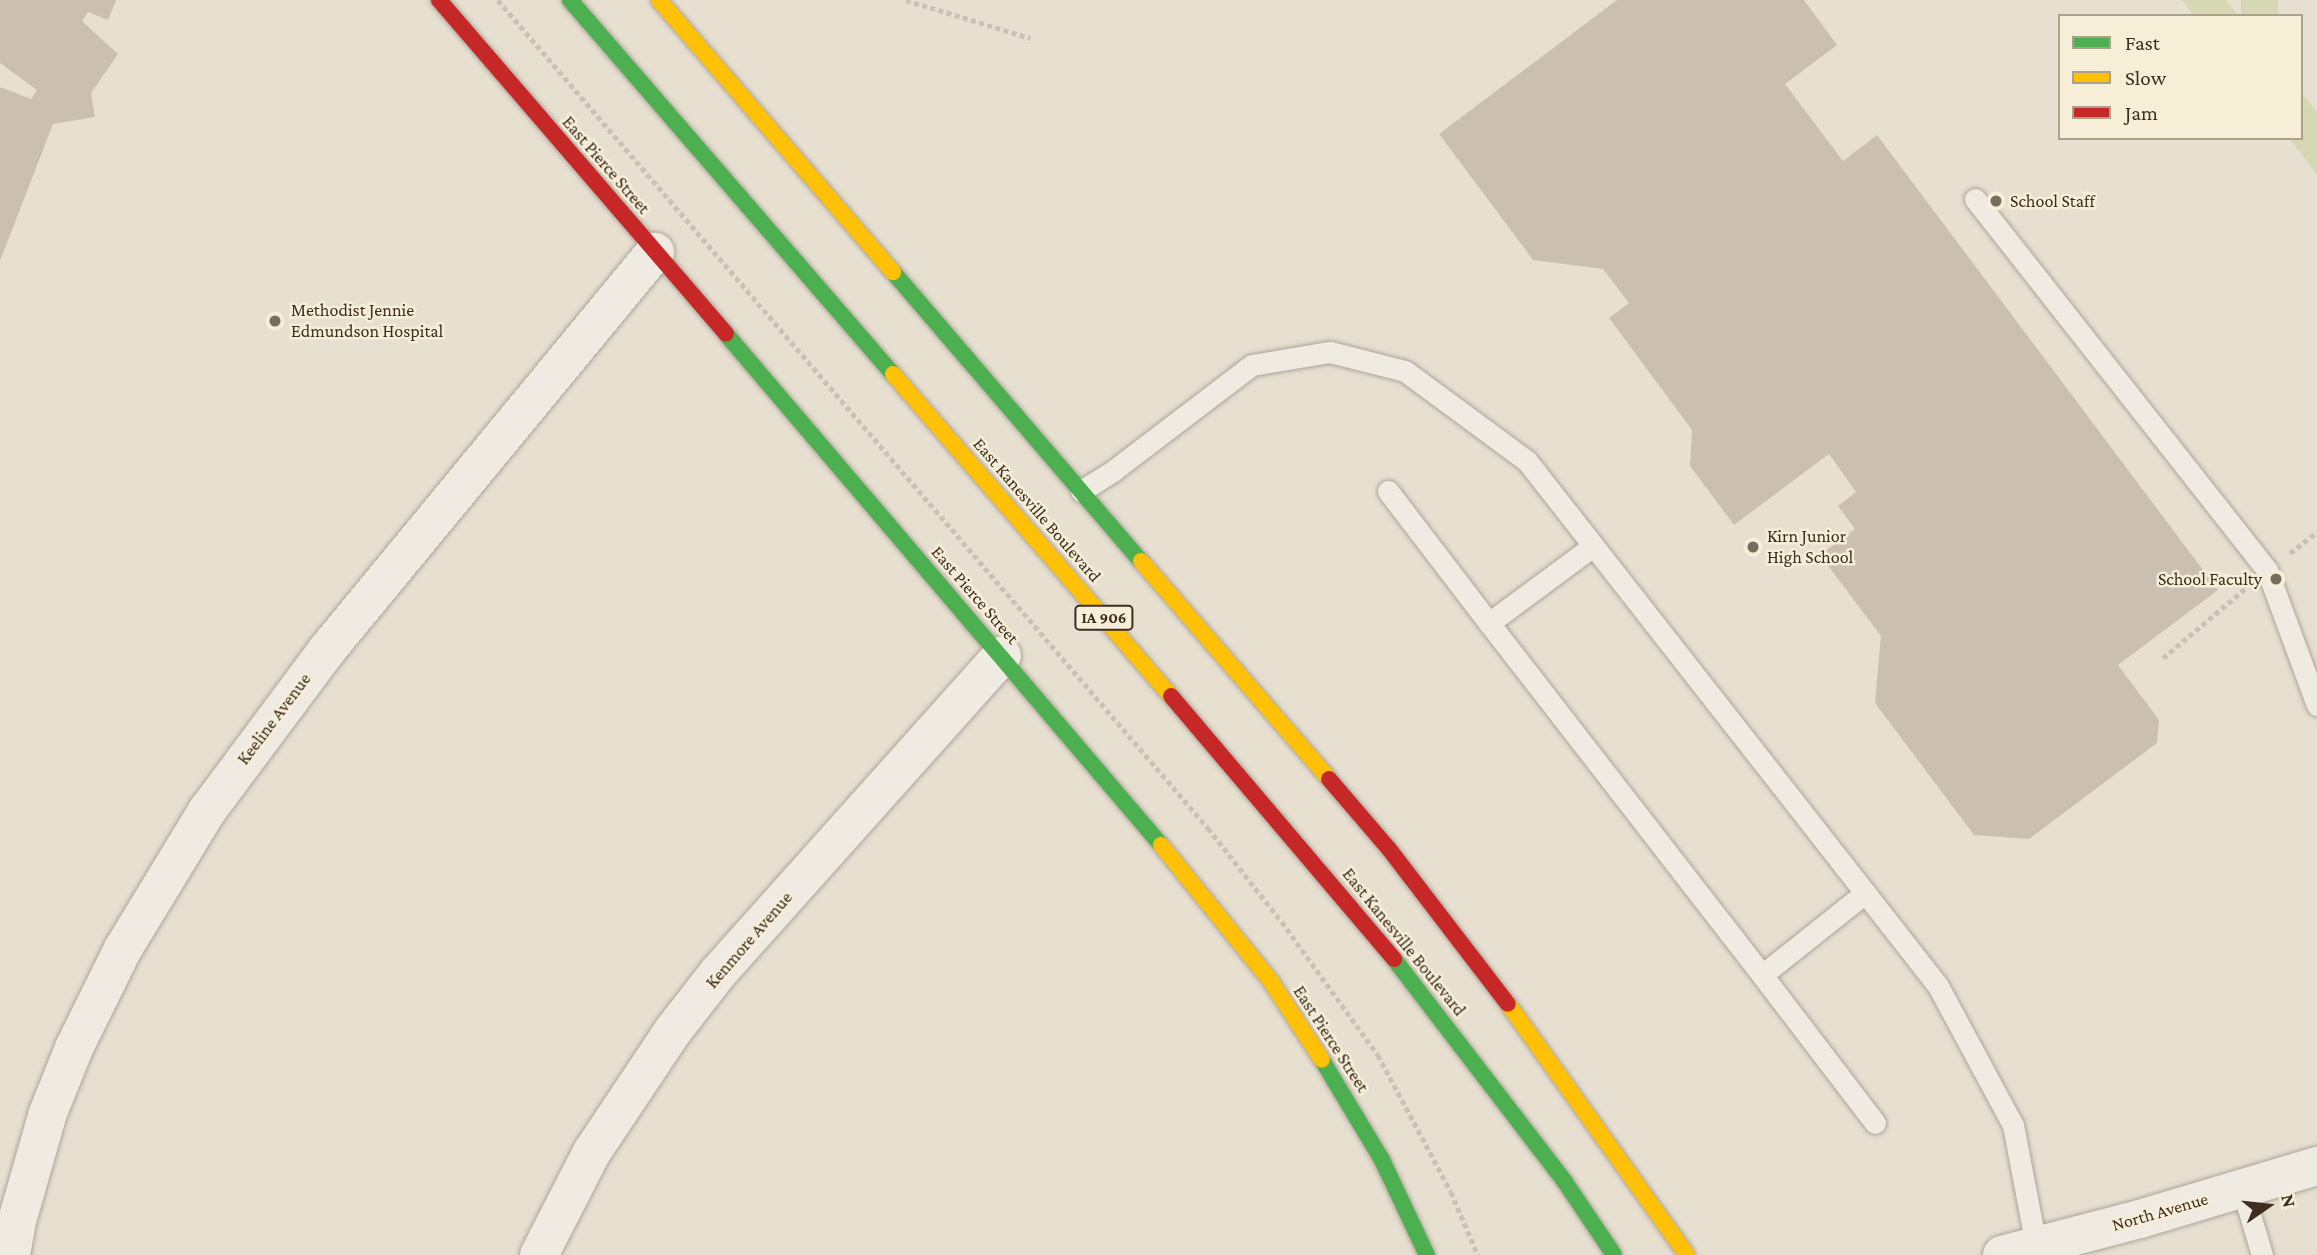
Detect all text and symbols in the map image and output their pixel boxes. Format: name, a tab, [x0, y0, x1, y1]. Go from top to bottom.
legend	[2058, 14, 2303, 140]
text: Fast	[2125, 31, 2160, 55]
text: Slow	[2125, 66, 2166, 90]
text: Jam	[2125, 101, 2158, 125]
street label: East Pierce Street	[557, 111, 655, 219]
place label: School Staff	[2010, 190, 2095, 212]
marker: School Staff	[1988, 193, 2004, 209]
place label: Methodist Jennie Edmundson Hospital	[291, 300, 443, 342]
marker: Methodist Jennie Edmundson Hospital	[265, 311, 285, 331]
street label: East Kanesville Boulevard	[968, 433, 1106, 587]
place label: Kirn Junior High School	[1767, 526, 1853, 568]
marker: Kirn Junior High School	[1745, 539, 1761, 555]
street label: East Pierce Street	[926, 541, 1024, 649]
place label: School Faculty	[2158, 568, 2262, 590]
marker: School Faculty	[2268, 571, 2284, 587]
road number: IA 906	[1074, 606, 1134, 631]
street label: Keeline Avenue	[232, 669, 316, 769]
street label: East Kanesville Boulevard	[1338, 864, 1470, 1020]
street label: Kenmore Avenue	[701, 887, 797, 993]
street label: East Pierce Street	[1288, 982, 1374, 1096]
north arrow	[2233, 1171, 2303, 1241]
street label: North Avenue	[2109, 1188, 2211, 1236]
text: N	[2277, 1192, 2301, 1210]

